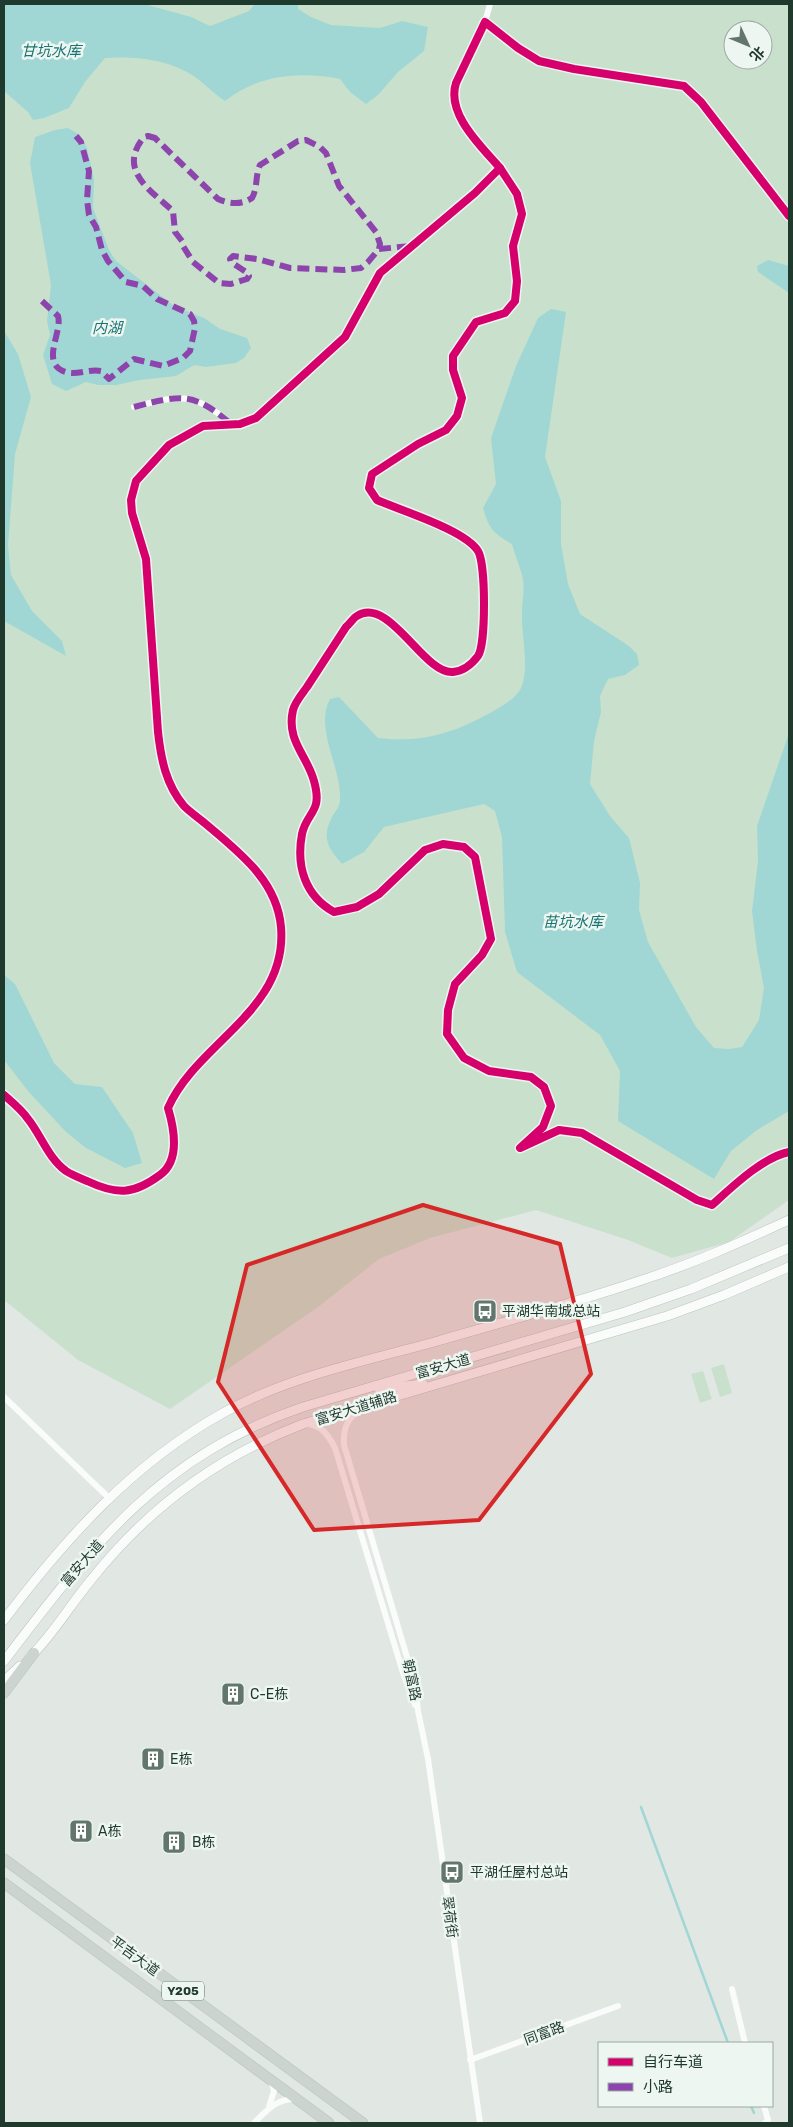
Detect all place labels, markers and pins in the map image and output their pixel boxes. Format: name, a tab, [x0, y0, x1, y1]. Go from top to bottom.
bus stop icon: 平湖华南城总站	[472, 1298, 498, 1324]
place label: 平湖华南城总站	[502, 1303, 600, 1320]
building icon: C-E栋	[220, 1681, 246, 1707]
place label: C-E栋	[250, 1686, 288, 1703]
building icon: E栋	[140, 1746, 166, 1772]
place label: E栋	[170, 1751, 192, 1768]
building icon: A栋	[68, 1818, 94, 1844]
place label: A栋	[98, 1823, 121, 1840]
building icon: B栋	[161, 1829, 187, 1855]
place label: B栋	[192, 1834, 215, 1851]
bus stop icon: 平湖任屋村总站	[439, 1859, 465, 1885]
place label: 平湖任屋村总站	[470, 1864, 568, 1881]

